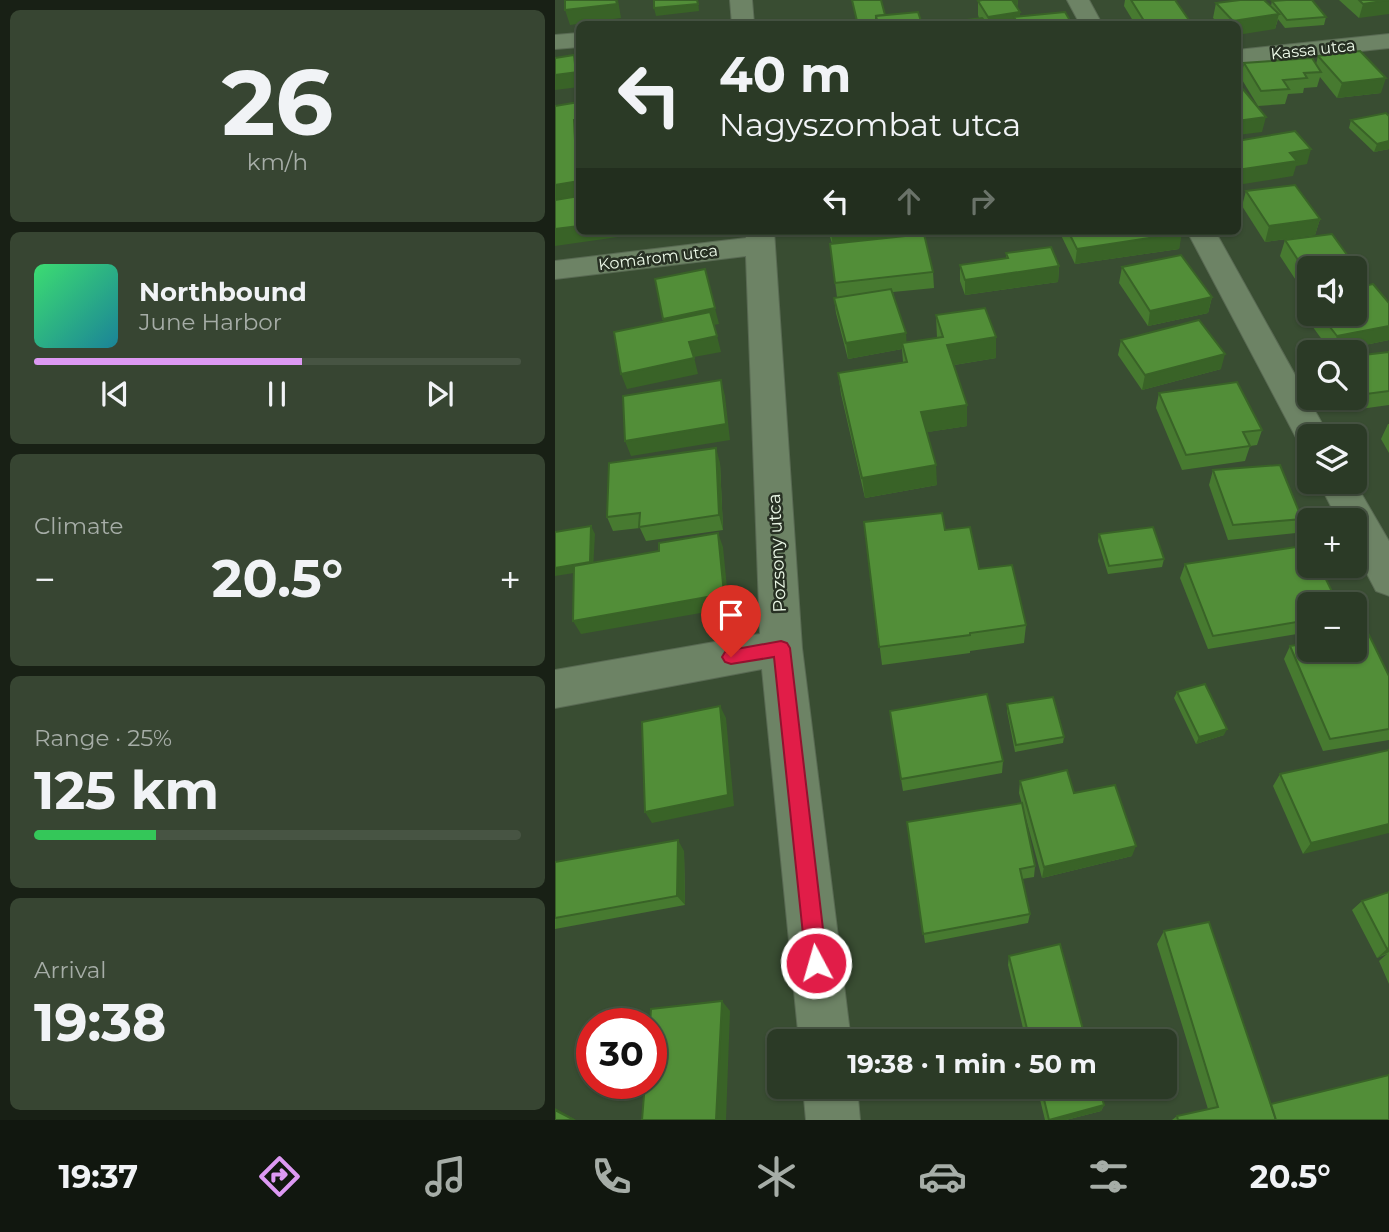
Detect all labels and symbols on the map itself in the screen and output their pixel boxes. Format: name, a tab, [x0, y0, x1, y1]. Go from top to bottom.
street label: Kassa utca	[1270, 36, 1356, 63]
street label: Komárom utca	[597, 241, 719, 274]
street label: Pozsony utca	[763, 493, 791, 613]
pin	[701, 585, 761, 657]
position arrow	[779, 926, 853, 1000]
speed limit sign: 30	[576, 1008, 667, 1099]

